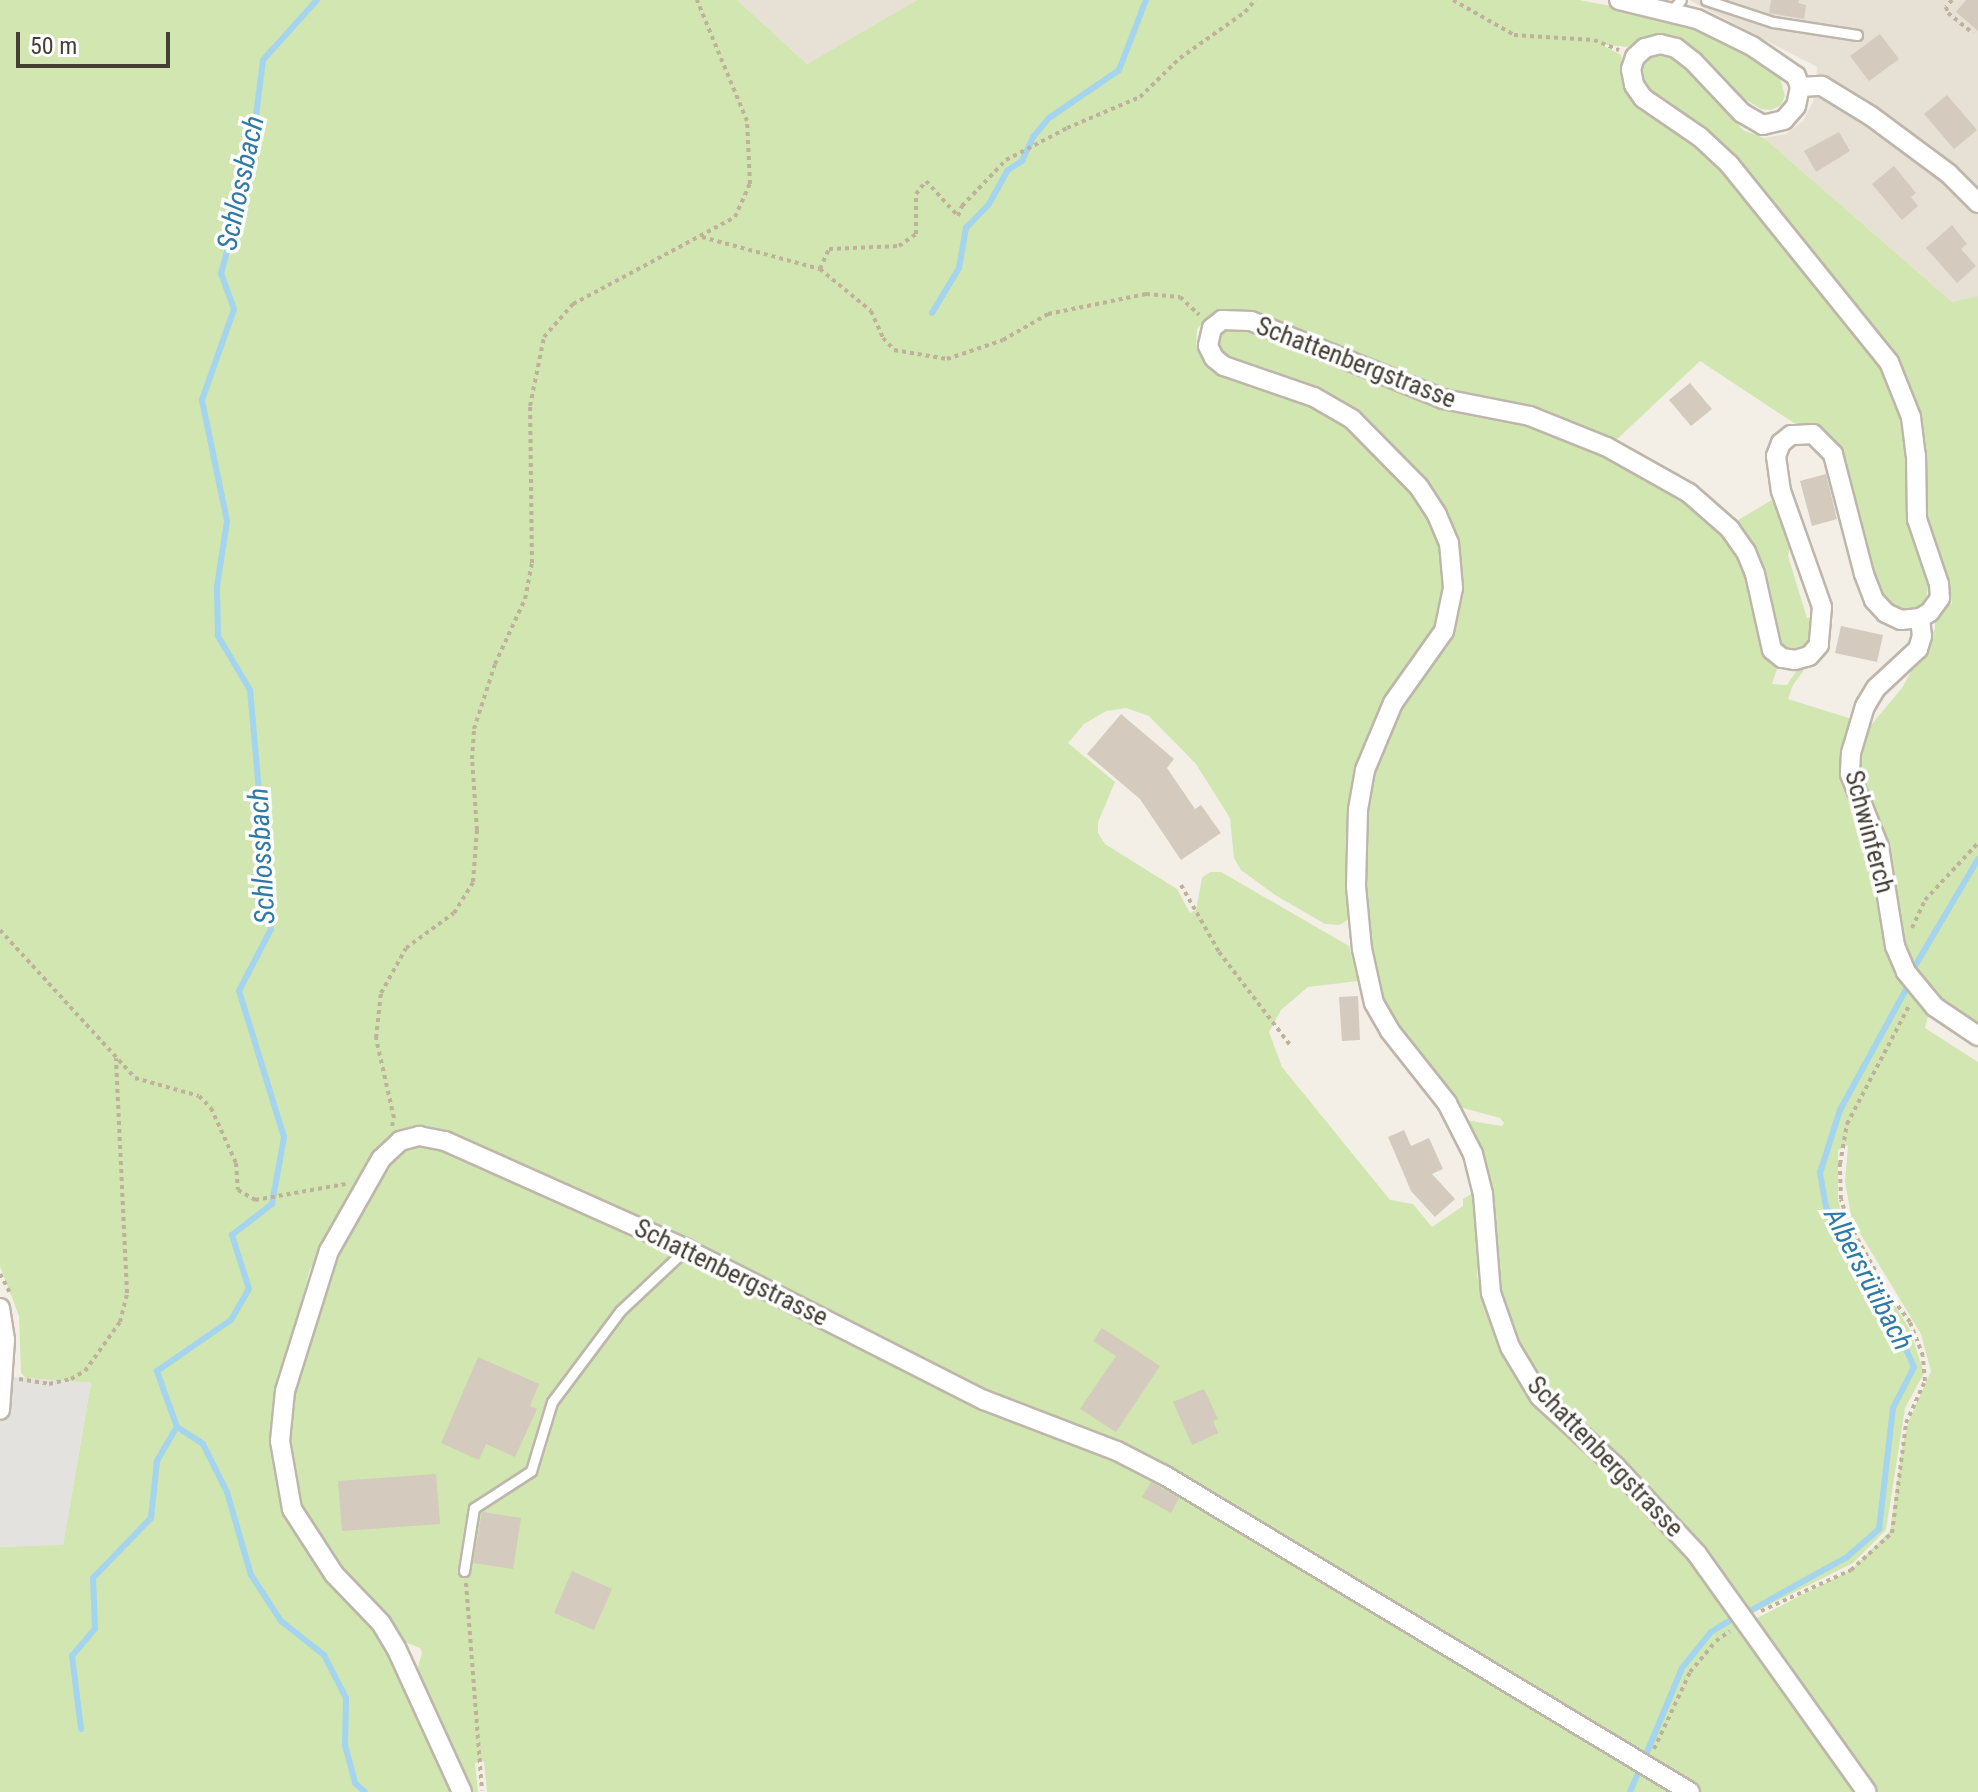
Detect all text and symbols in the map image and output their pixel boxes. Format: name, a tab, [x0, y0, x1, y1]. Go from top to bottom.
scale bar	[20, 16, 174, 66]
text: 50 m	[30, 32, 77, 60]
water label: Schlossbach	[210, 113, 272, 253]
street label: Schattenbergstrasse	[1252, 311, 1460, 415]
street label: Schwinferch	[1838, 767, 1900, 897]
water label: Schlossbach	[242, 787, 282, 925]
water label: Albersrütibach	[1816, 1202, 1920, 1356]
street label: Schattenbergstrasse	[629, 1213, 833, 1333]
street label: Schattenbergstrasse	[1520, 1370, 1690, 1544]

